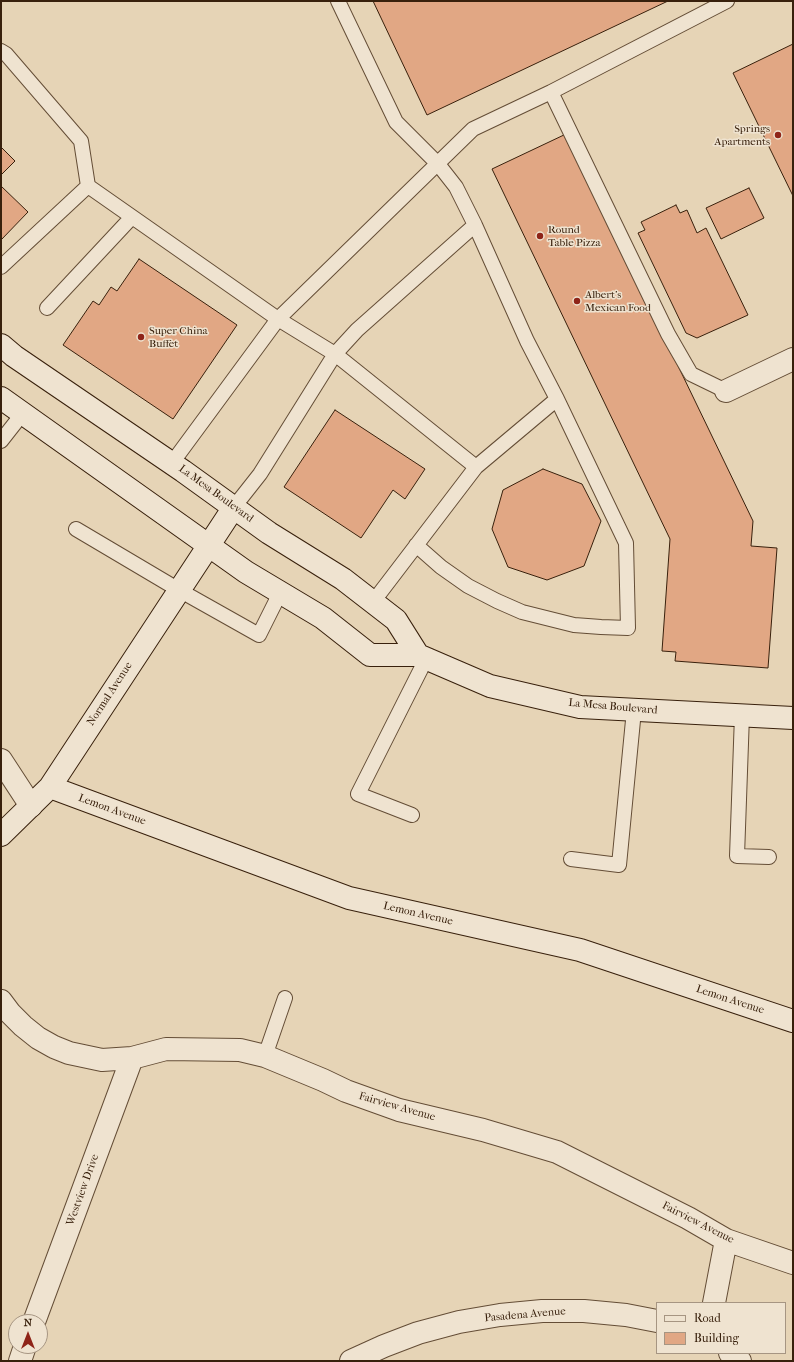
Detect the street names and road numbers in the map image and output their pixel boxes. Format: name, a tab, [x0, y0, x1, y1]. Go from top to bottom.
street label: La Mesa Boulevard	[176, 462, 256, 526]
street label: Normal Avenue	[84, 660, 136, 728]
street label: La Mesa Boulevard	[568, 697, 658, 717]
street label: Lemon Avenue	[76, 792, 148, 828]
street label: Lemon Avenue	[382, 900, 454, 928]
street label: Lemon Avenue	[694, 983, 766, 1017]
street label: Fairview Avenue	[357, 1090, 437, 1124]
street label: Westview Drive	[64, 1153, 102, 1227]
street label: Fairview Avenue	[660, 1199, 736, 1247]
street label: Pasadena Avenue	[484, 1305, 566, 1325]

